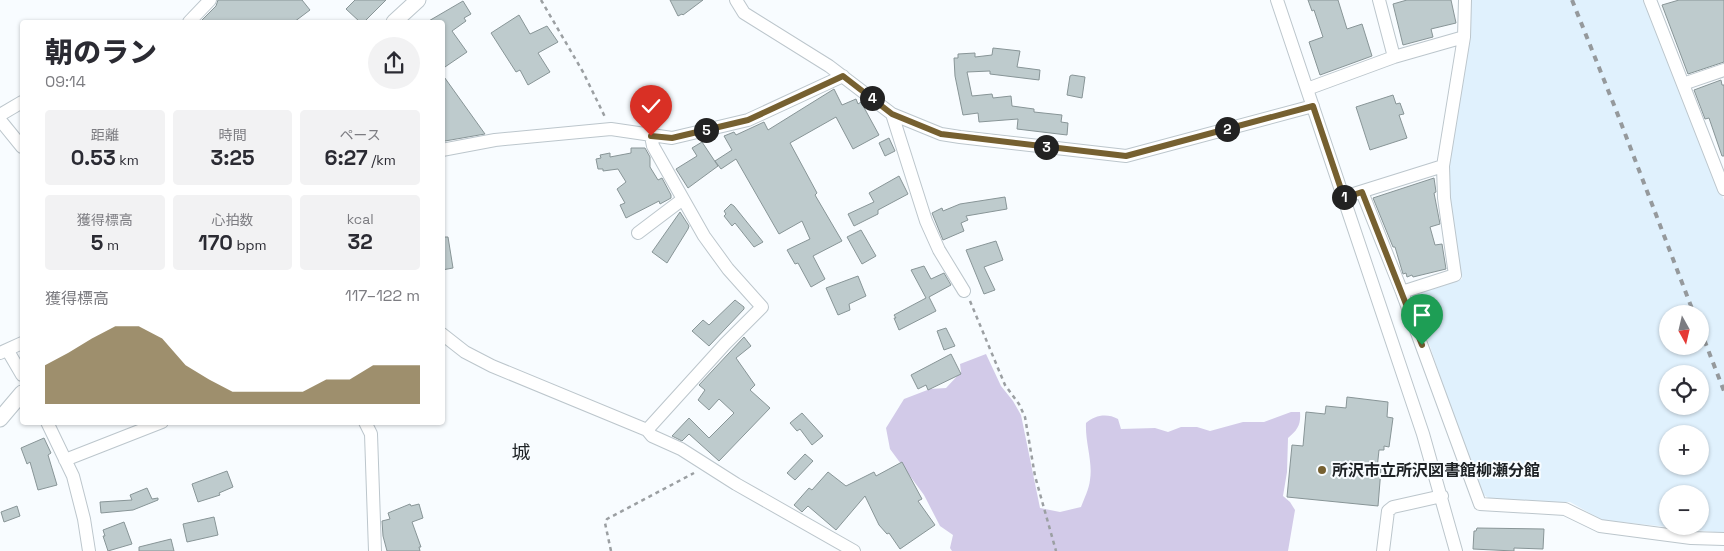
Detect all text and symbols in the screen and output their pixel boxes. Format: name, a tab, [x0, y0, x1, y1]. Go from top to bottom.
text: 朝のラン	[45, 34, 157, 70]
button: share	[368, 37, 420, 89]
text: 09:14	[45, 71, 86, 92]
pin	[630, 85, 672, 136]
pin: 4	[860, 86, 884, 110]
text: 4	[868, 89, 877, 107]
icon: check	[637, 92, 665, 120]
pin: 2	[1214, 116, 1240, 142]
pin: 5	[694, 118, 718, 142]
text: 2	[1223, 120, 1232, 138]
text: 5	[702, 121, 711, 139]
text: 距離	[91, 126, 119, 144]
text: 時間	[218, 126, 246, 144]
text: ペース	[340, 126, 381, 144]
pin: 3	[1034, 134, 1058, 160]
text: 3	[1042, 138, 1051, 156]
text: 0.53	[71, 144, 116, 171]
text: 3:25	[210, 144, 255, 171]
text: 6:27	[324, 144, 368, 171]
text: km	[116, 151, 139, 169]
text: /km	[368, 151, 396, 169]
pin: 1	[1332, 184, 1356, 210]
text: 1	[1341, 188, 1348, 206]
text: kcal	[347, 210, 374, 228]
text: 獲得標高	[77, 211, 133, 229]
text: 心拍数	[211, 211, 253, 229]
text: 32	[348, 228, 373, 255]
text: 5	[91, 229, 103, 256]
text: 170	[198, 229, 233, 256]
text: m	[103, 236, 119, 254]
text: bpm	[233, 236, 267, 254]
text: 117–122 m	[345, 285, 420, 306]
text: 獲得標高	[45, 288, 109, 309]
pin	[1401, 294, 1443, 345]
icon: arrive	[1408, 301, 1436, 329]
north arrow	[1659, 305, 1709, 355]
map controls	[1659, 305, 1709, 535]
button: locate	[1659, 365, 1709, 415]
button: +	[1659, 425, 1709, 475]
district label: 城	[511, 440, 531, 465]
place label: 所沢市立所沢図書館柳瀬分館	[1332, 460, 1540, 481]
marker: 所沢市立所沢図書館柳瀬分館	[1316, 464, 1328, 476]
button: −	[1659, 485, 1709, 535]

